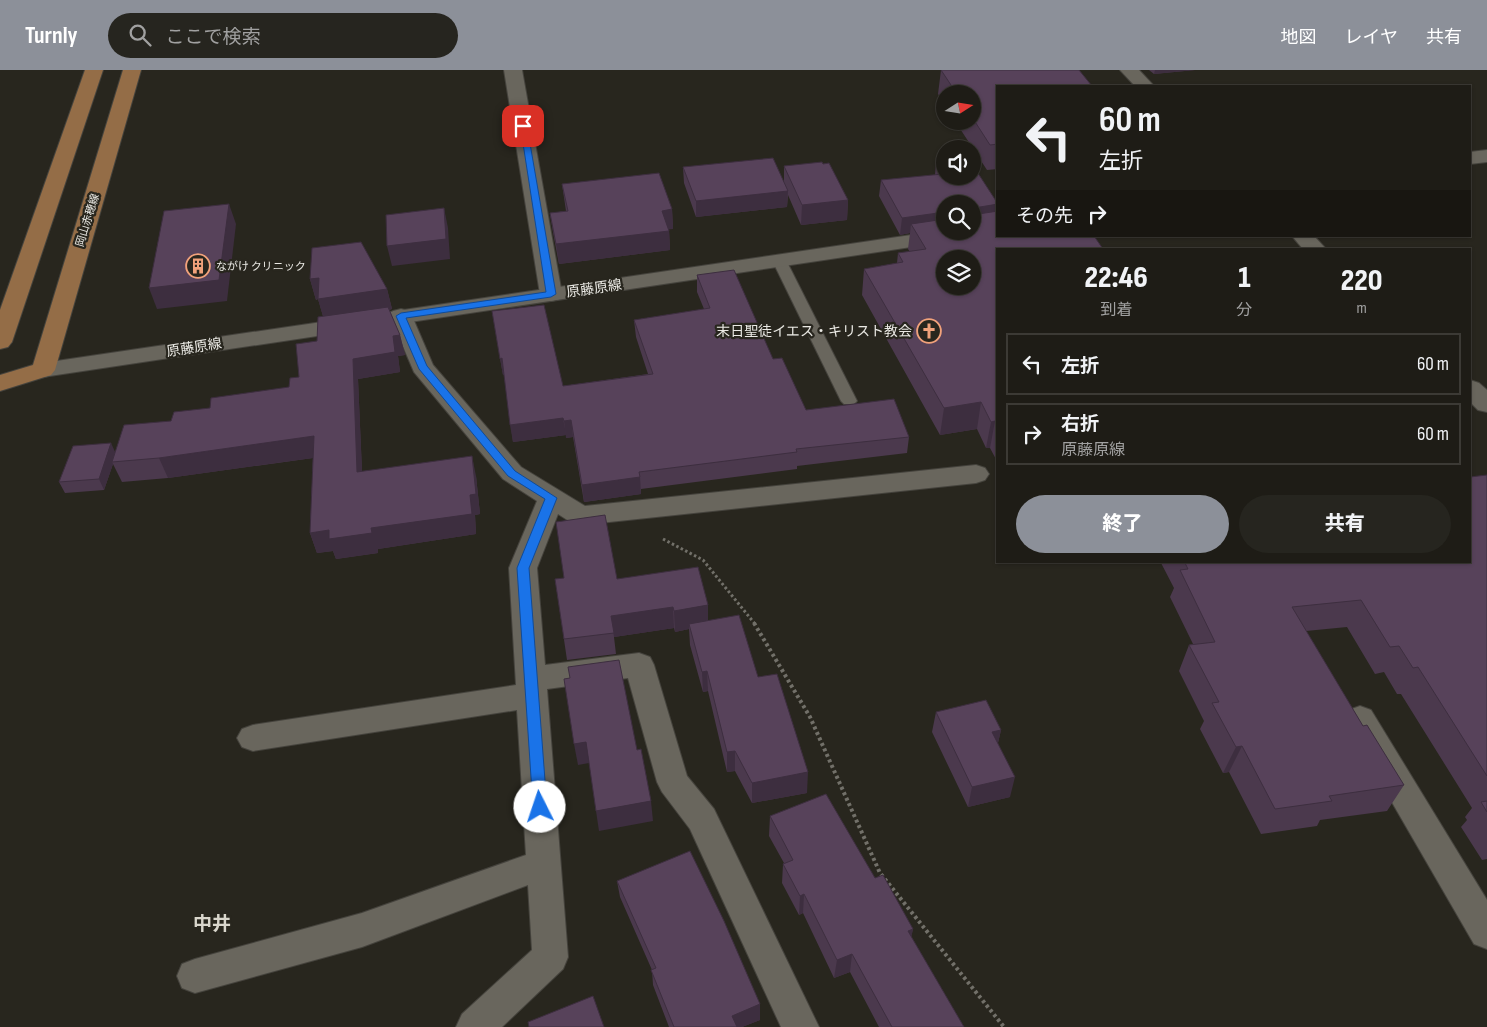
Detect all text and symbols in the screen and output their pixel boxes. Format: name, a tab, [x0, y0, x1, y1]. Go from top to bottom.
search box	[108, 13, 458, 58]
text: Turnly	[25, 21, 78, 50]
icon: search	[126, 21, 154, 49]
text: ここで検索	[166, 26, 261, 49]
text: 地図	[1281, 27, 1317, 48]
text: レイヤ	[1345, 27, 1398, 48]
text: 共有	[1426, 27, 1462, 48]
north arrow	[936, 85, 981, 130]
map controls	[936, 85, 981, 295]
text: 60 m	[1099, 99, 1161, 142]
pin	[502, 105, 544, 147]
icon: left	[1016, 105, 1081, 170]
icon: arrive	[509, 112, 537, 140]
button: sound	[936, 140, 981, 185]
text: 左折	[1099, 148, 1143, 175]
street label: 岡山赤穂線	[73, 192, 102, 248]
button: search	[936, 195, 981, 240]
icon: right	[1083, 200, 1111, 228]
text: その先	[1016, 205, 1073, 228]
button: layers	[936, 250, 981, 295]
building icon: ながけ クリニック	[185, 253, 211, 279]
place label: ながけ クリニック	[216, 260, 306, 273]
text: 22:46	[1085, 260, 1148, 296]
text: 1	[1238, 260, 1250, 296]
text: 220	[1341, 263, 1383, 299]
street label: 原藤原線	[565, 276, 623, 301]
text: m	[1357, 299, 1367, 318]
text: 到着	[1100, 301, 1132, 320]
text: 分	[1236, 301, 1252, 320]
church icon: 末日聖徒イエス・キリスト教会	[916, 318, 942, 344]
place label: 末日聖徒イエス・キリスト教会	[716, 323, 912, 340]
street label: 原藤原線	[165, 335, 223, 360]
icon: left	[1018, 350, 1046, 378]
text: 60 m	[1417, 353, 1449, 376]
text: 左折	[1061, 355, 1099, 378]
text: 右折	[1061, 413, 1099, 436]
icon: right	[1018, 420, 1046, 448]
text: 60 m	[1417, 423, 1449, 446]
text: 原藤原線	[1061, 441, 1125, 460]
button: 終了	[1016, 495, 1229, 553]
button: 共有	[1239, 495, 1451, 553]
position arrow	[513, 780, 565, 832]
district label: 中井	[193, 913, 231, 936]

